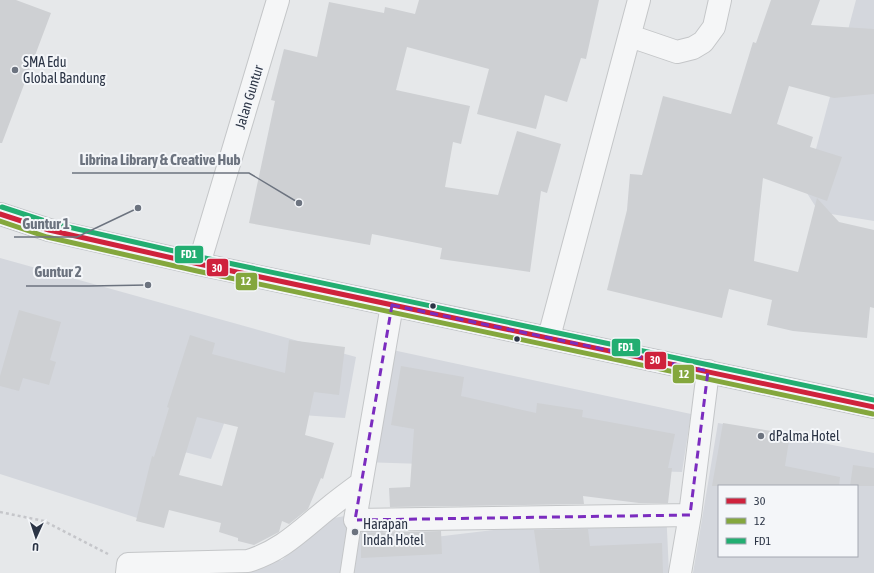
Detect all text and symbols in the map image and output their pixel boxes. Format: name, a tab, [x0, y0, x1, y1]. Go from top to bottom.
place label: SMA Edu Global Bandung	[23, 54, 106, 86]
street label: Jalan Guntur	[232, 62, 267, 131]
marker: SMA Edu Global Bandung	[10, 65, 20, 75]
callout: Librina Library & Creative Hub	[72, 146, 249, 173]
text: Librina Library & Creative Hub	[79, 151, 241, 168]
callout: Guntur 1	[14, 210, 77, 237]
text: Guntur 1	[22, 215, 70, 232]
line badge: FD1	[174, 245, 204, 264]
text: FD1	[181, 248, 197, 260]
line badge: 30	[206, 258, 229, 277]
callout: Guntur 2	[26, 259, 89, 286]
text: 30	[212, 262, 222, 274]
text: Guntur 2	[34, 263, 82, 280]
line badge: 12	[235, 272, 258, 291]
text: 12	[241, 275, 251, 287]
unlabelled marker	[428, 301, 438, 311]
unlabelled marker	[512, 334, 522, 344]
line badge: FD1	[611, 338, 641, 357]
text: FD1	[618, 341, 634, 353]
line badge: 30	[644, 351, 667, 370]
text: 30	[650, 354, 660, 366]
line badge: 12	[672, 364, 695, 384]
text: 12	[679, 368, 689, 380]
place label: dPalma Hotel	[769, 428, 840, 444]
marker: dPalma Hotel	[756, 431, 766, 441]
legend	[718, 485, 858, 557]
text: 30	[754, 494, 766, 508]
text: 12	[754, 514, 765, 528]
place label: Harapan Indah Hotel	[363, 516, 424, 548]
north arrow	[16, 517, 56, 557]
marker: Harapan Indah Hotel	[350, 527, 360, 537]
text: FD1	[754, 534, 772, 548]
text: U	[32, 541, 39, 553]

